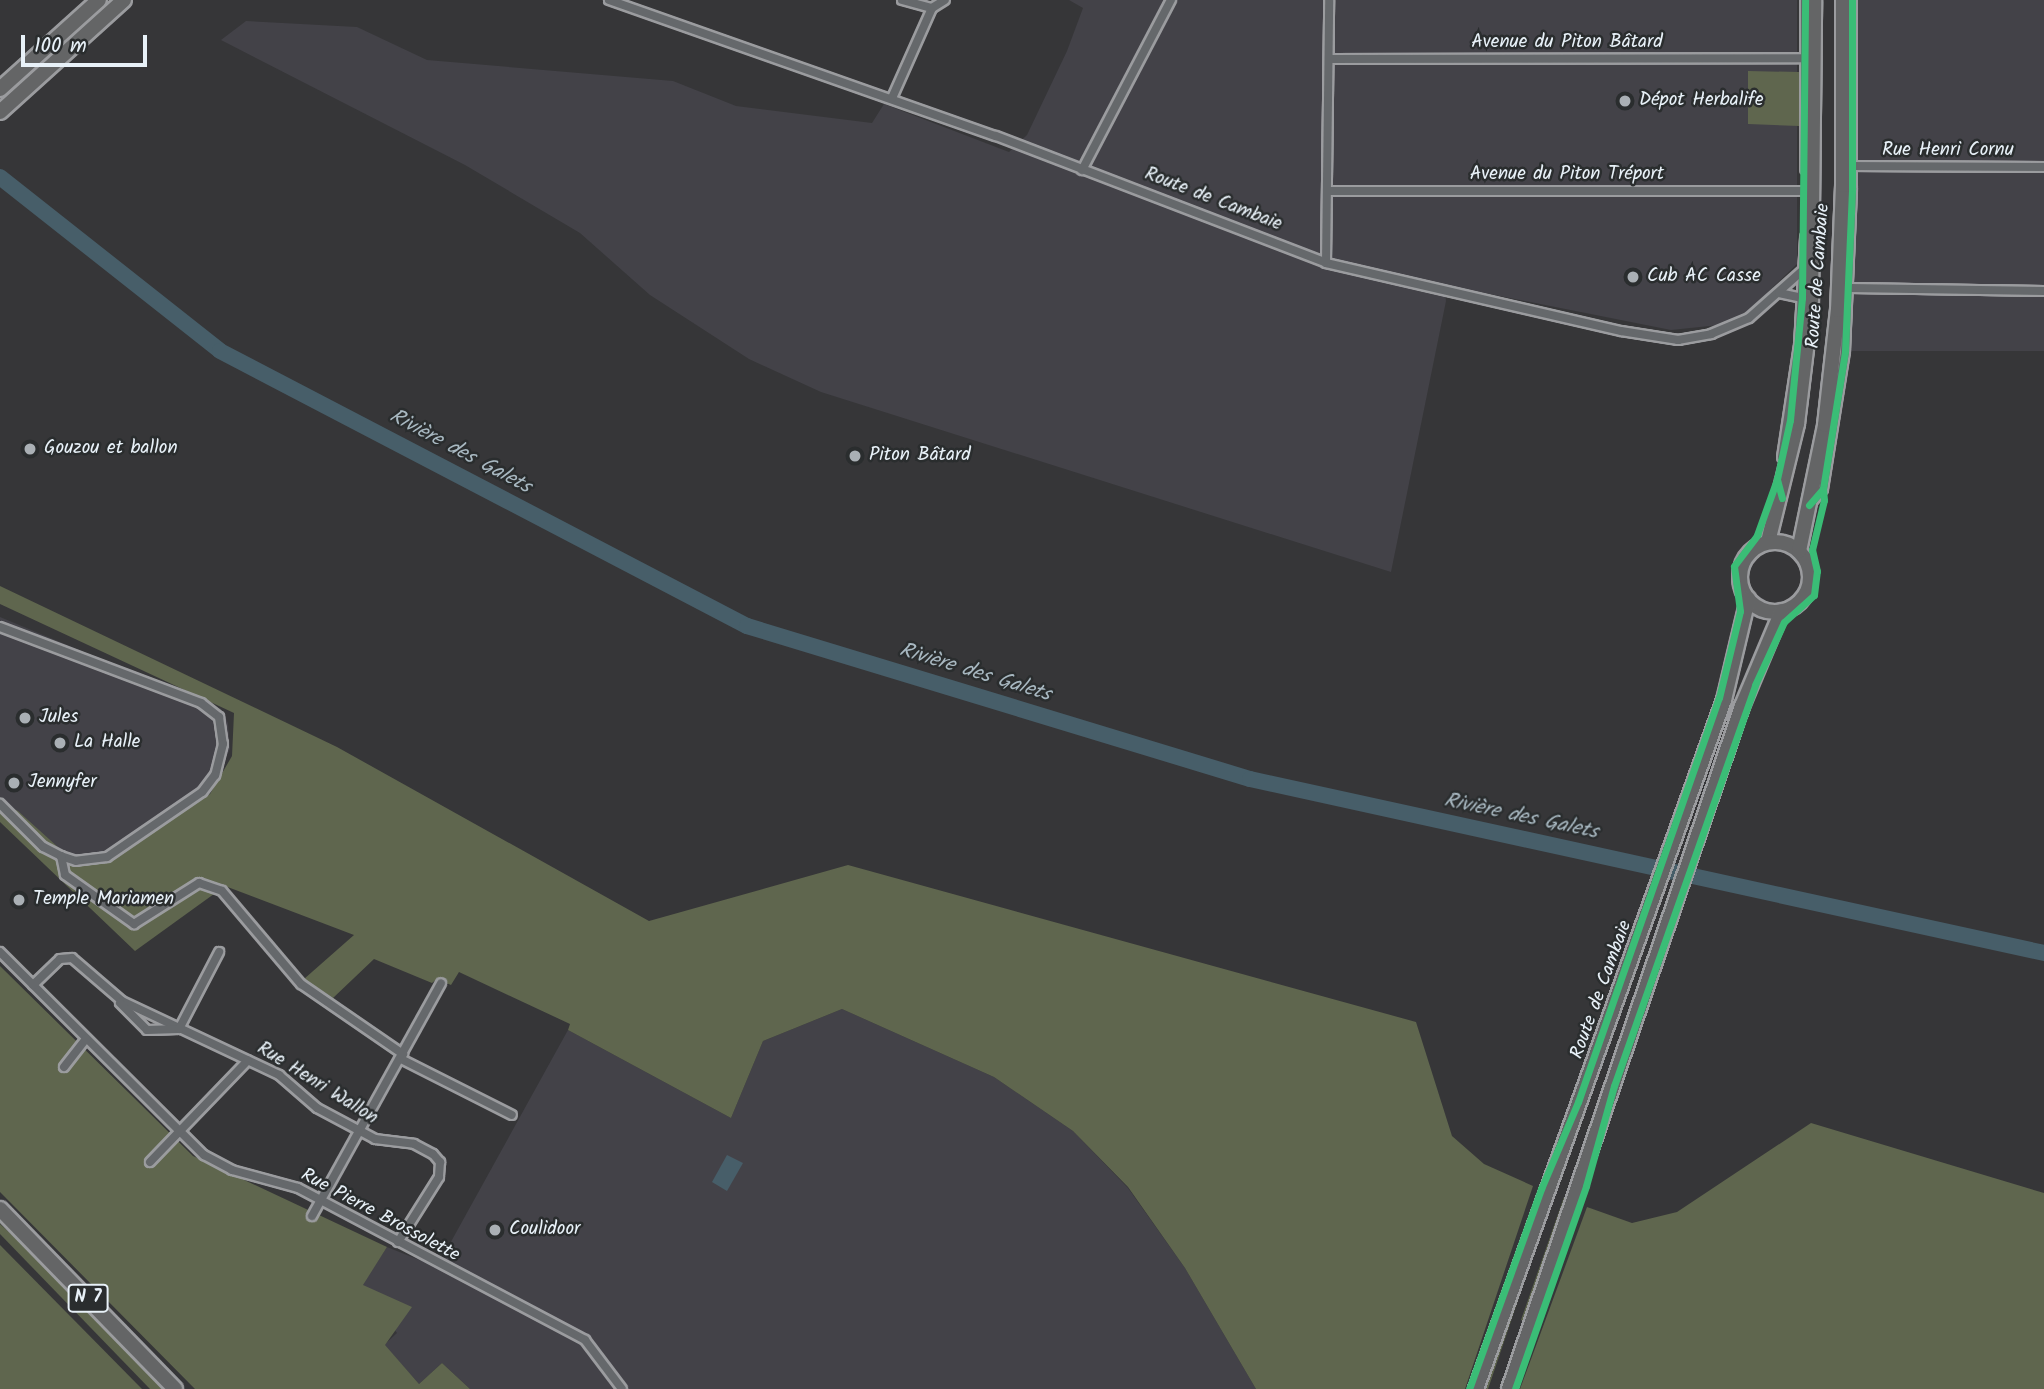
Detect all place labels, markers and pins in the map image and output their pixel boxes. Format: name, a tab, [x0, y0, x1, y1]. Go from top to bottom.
place label: Dépot Herbalife	[1639, 90, 1764, 112]
marker: Dépot Herbalife	[1617, 93, 1633, 109]
place label: Cub AC Casse	[1647, 266, 1761, 288]
marker: Cub AC Casse	[1625, 269, 1641, 285]
place label: Gouzou et ballon	[44, 438, 178, 460]
marker: Gouzou et ballon	[22, 441, 38, 457]
place label: Piton Bâtard	[869, 445, 971, 467]
marker: Piton Bâtard	[847, 448, 863, 464]
place label: Jules	[39, 707, 78, 729]
marker: Jules	[17, 710, 33, 726]
place label: La Halle	[74, 732, 140, 754]
marker: La Halle	[52, 735, 68, 751]
place label: Jennyfer	[28, 772, 97, 794]
marker: Jennyfer	[6, 775, 22, 791]
place label: Temple Mariamen	[33, 889, 174, 911]
marker: Temple Mariamen	[11, 892, 27, 908]
place label: Coulidoor	[509, 1219, 580, 1241]
marker: Coulidoor	[487, 1222, 503, 1238]

